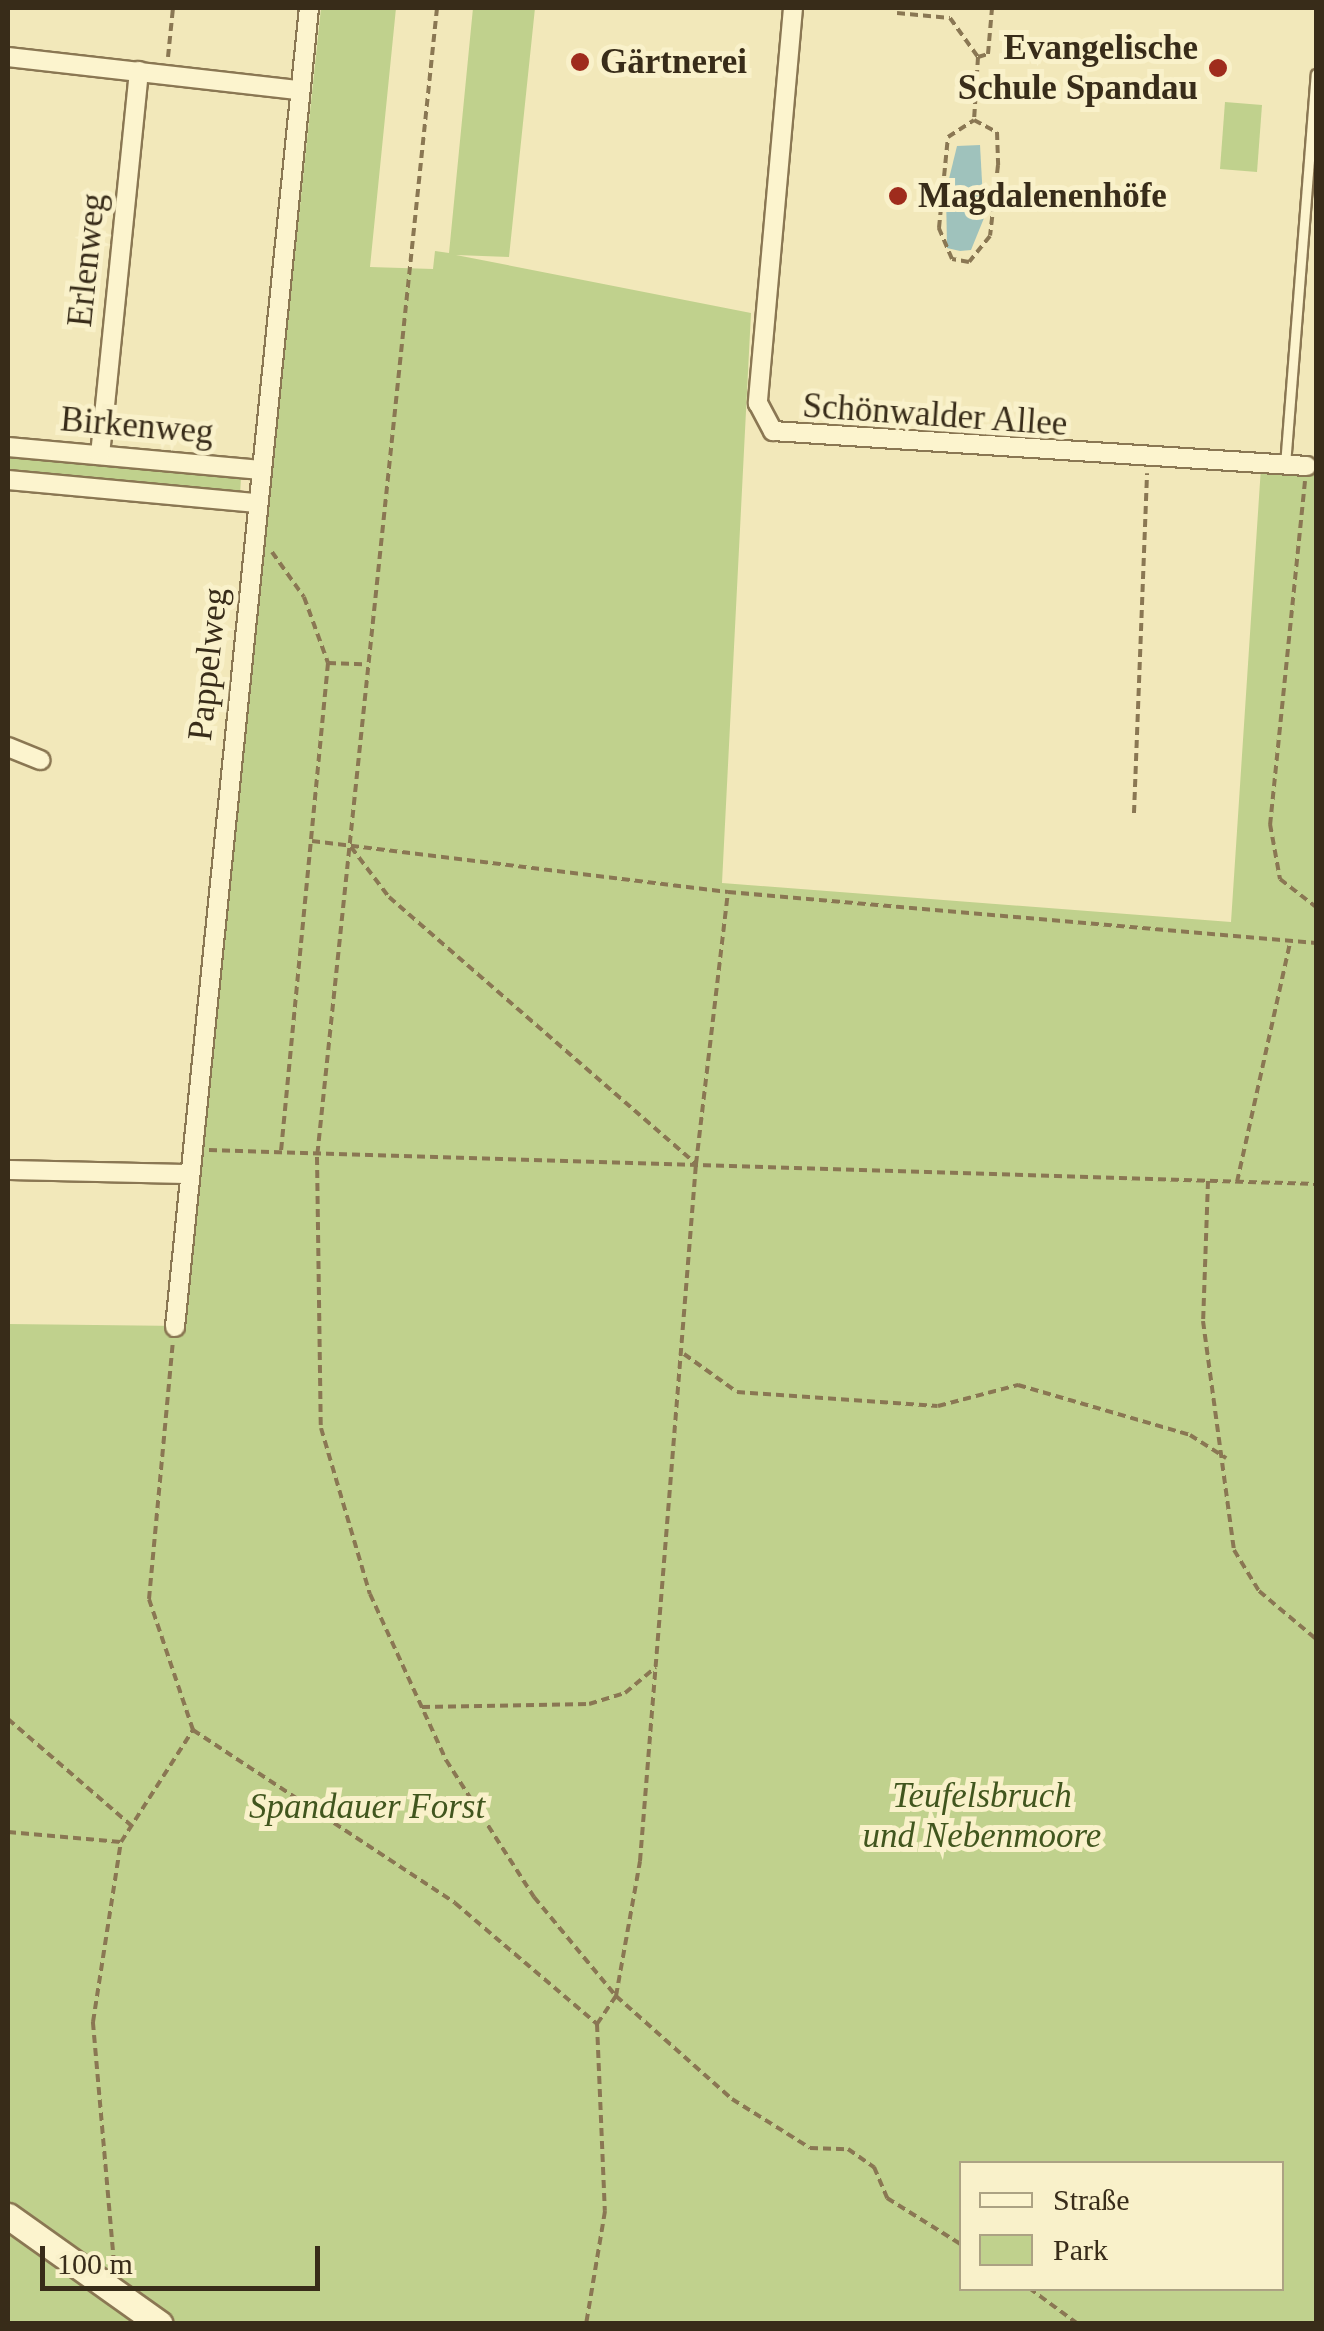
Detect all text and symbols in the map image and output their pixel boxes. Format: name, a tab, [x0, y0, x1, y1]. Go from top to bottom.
place label: Evangelische Schule Spandau	[958, 27, 1198, 109]
place label: Gärtnerei	[600, 41, 747, 83]
marker: Gärtnerei	[569, 51, 591, 73]
marker: Evangelische Schule Spandau	[1207, 57, 1229, 79]
place label: Magdalenenhöfe	[918, 175, 1167, 217]
marker: Magdalenenhöfe	[887, 185, 909, 207]
street label: Erlenweg	[59, 191, 115, 329]
street label: Schönwalder Allee	[800, 385, 1070, 445]
street label: Birkenweg	[59, 398, 215, 454]
street label: Pappelweg	[179, 585, 237, 743]
park label: Teufelsbruch und Nebenmoore	[863, 1775, 1101, 1857]
park label: Spandauer Forst	[249, 1786, 485, 1828]
legend	[959, 2161, 1284, 2291]
text: Straße	[1053, 2183, 1130, 2216]
scale bar	[45, 2226, 325, 2288]
text: Park	[1053, 2233, 1108, 2266]
text: 100 m	[57, 2247, 133, 2280]

